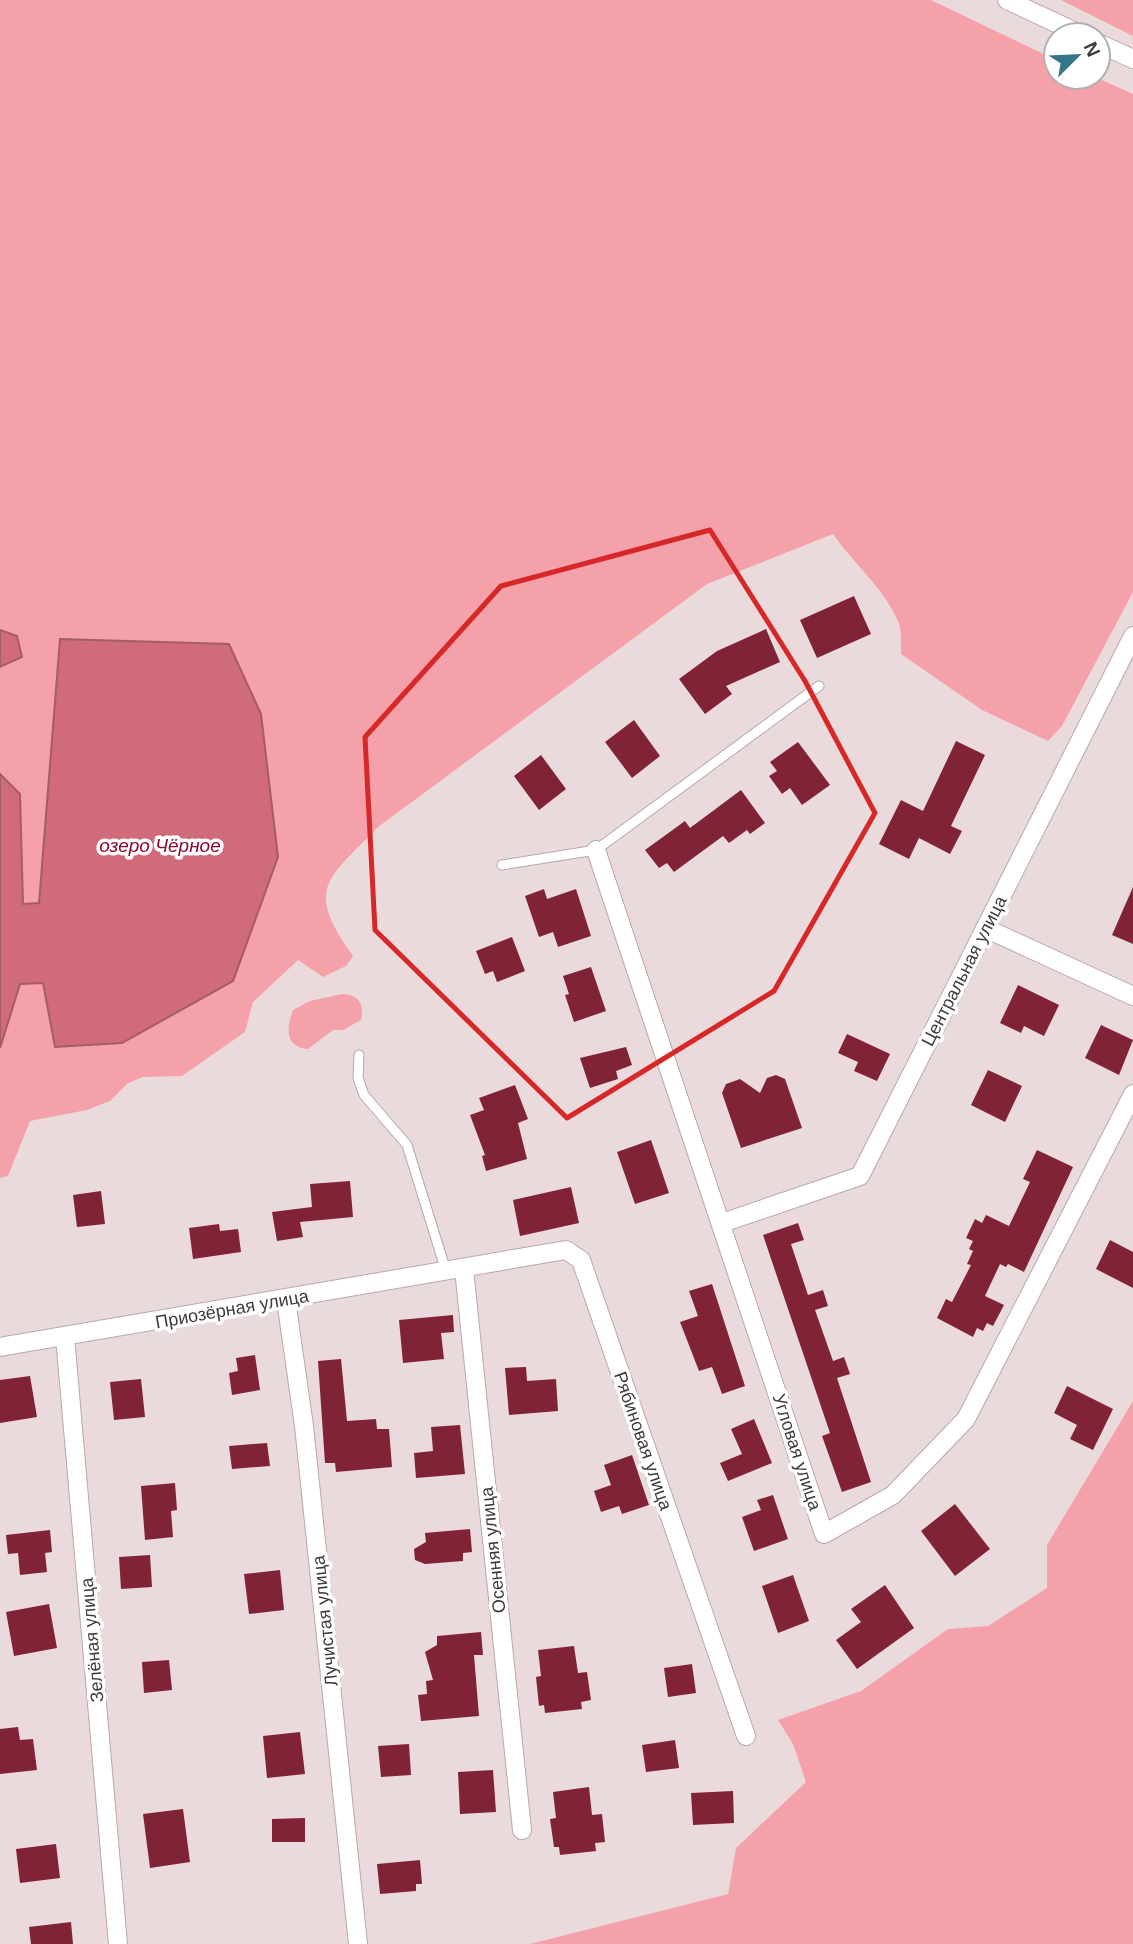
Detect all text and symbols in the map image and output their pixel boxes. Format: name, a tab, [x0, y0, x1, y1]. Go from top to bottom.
north arrow	[1042, 21, 1112, 91]
text: N	[1080, 39, 1104, 60]
water label: озеро Чёрное	[99, 835, 221, 856]
street label: Центральная улица	[917, 892, 1011, 1049]
street label: Приозёрная улица	[154, 1286, 311, 1332]
street label: Рябиновая улица	[610, 1369, 676, 1514]
street label: Угловая улица	[769, 1391, 826, 1514]
street label: Осенняя улица	[476, 1485, 510, 1614]
street label: Лучистая улица	[308, 1553, 342, 1688]
street label: Зелёная улица	[77, 1576, 107, 1703]

